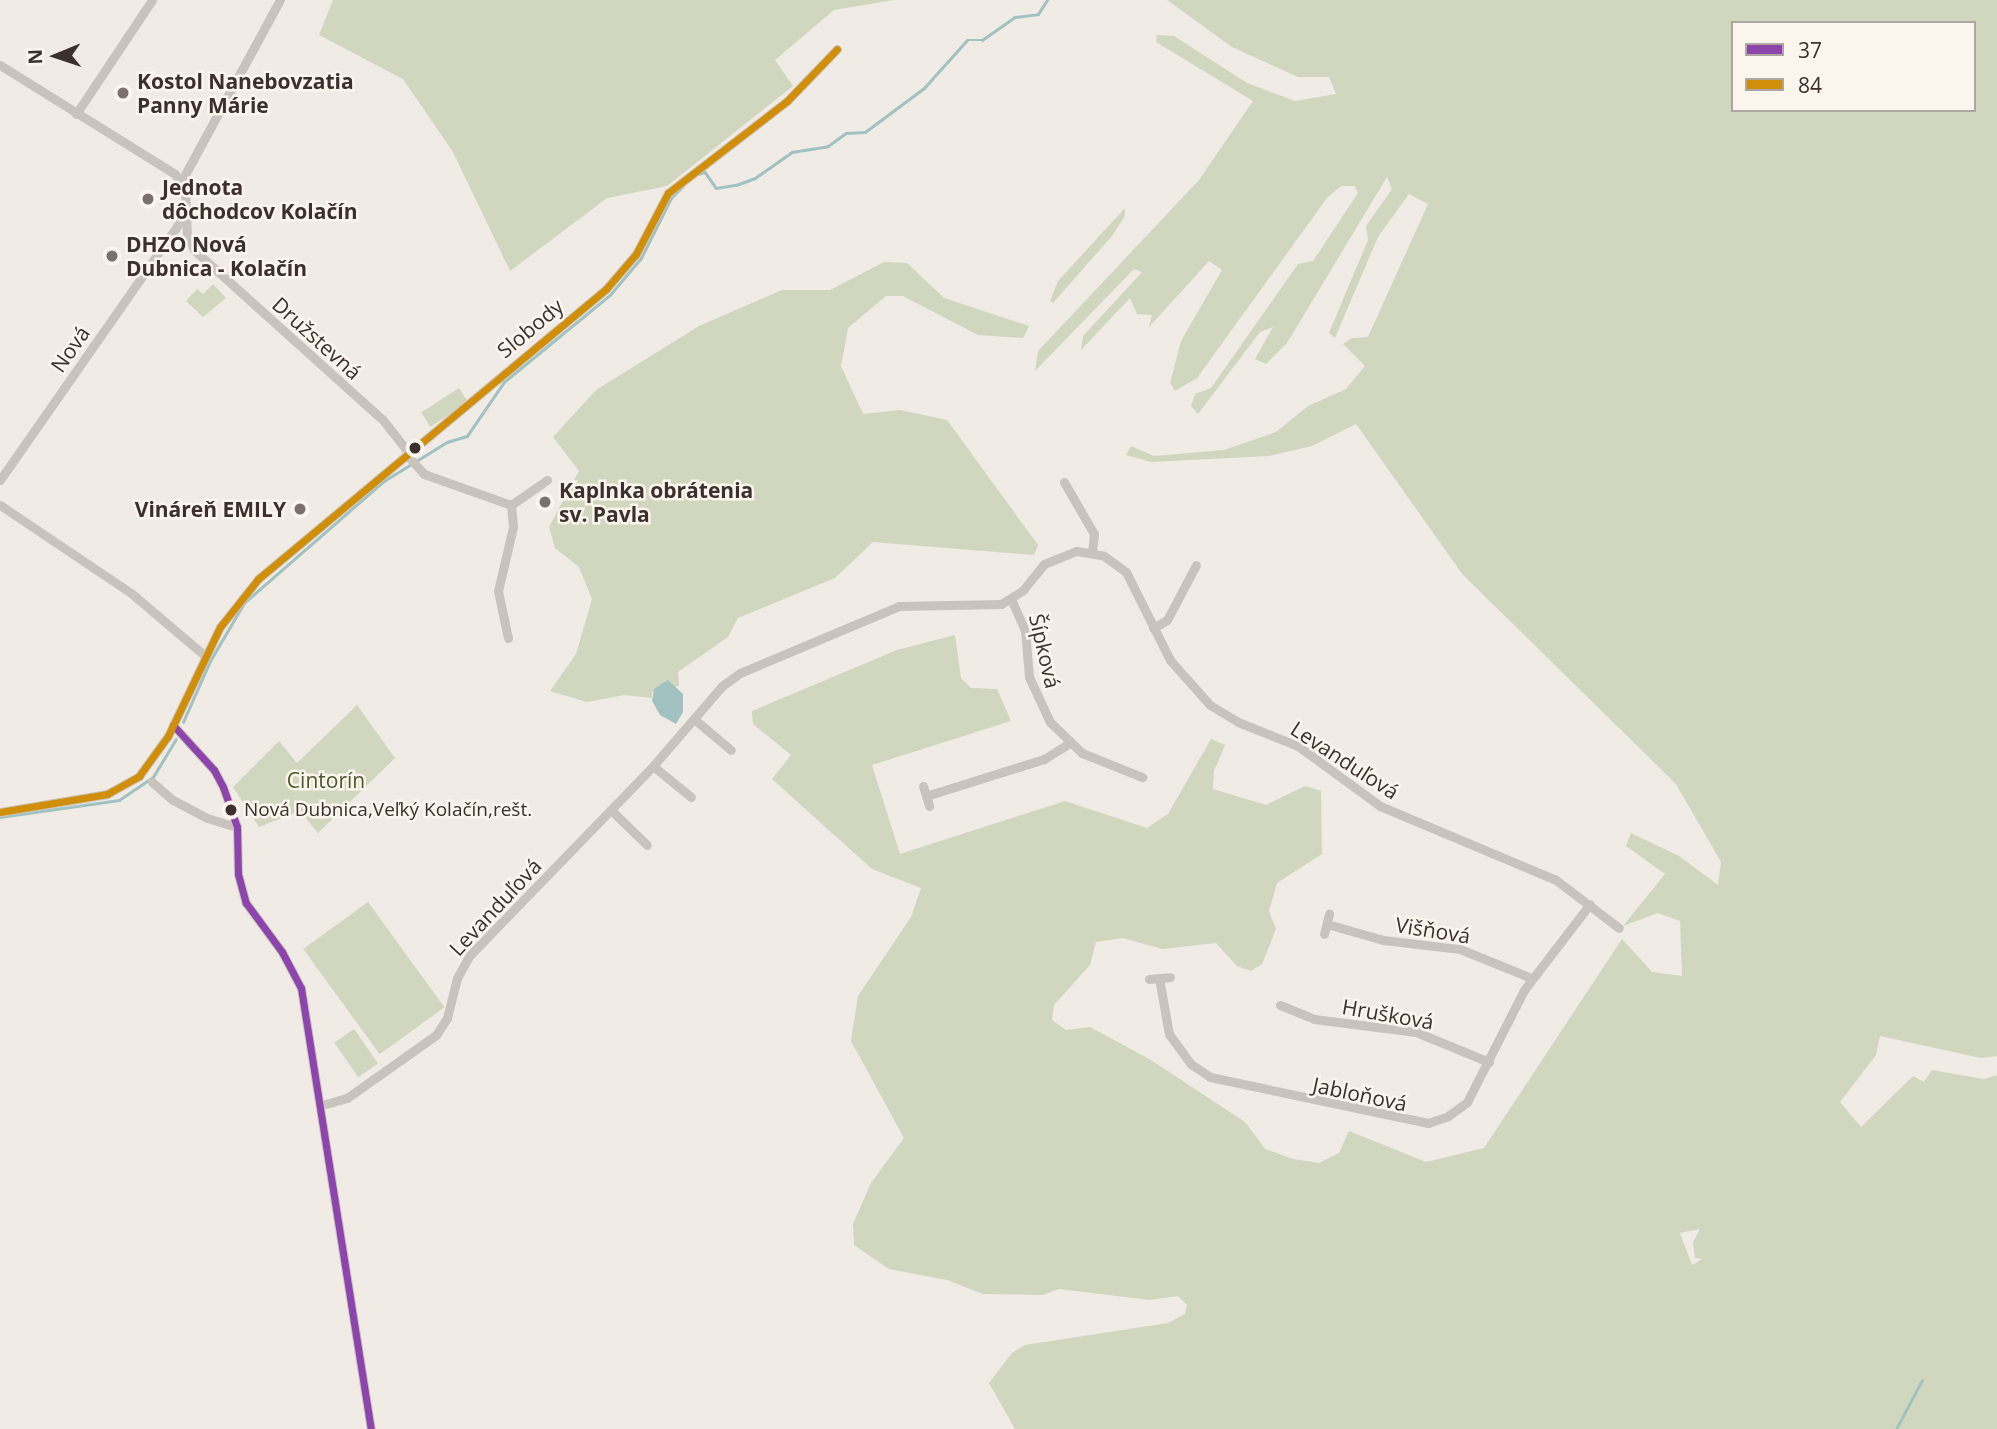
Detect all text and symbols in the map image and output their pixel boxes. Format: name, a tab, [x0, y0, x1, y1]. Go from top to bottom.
north arrow	[21, 21, 91, 91]
legend	[1731, 21, 1976, 112]
text: 37	[1798, 36, 1822, 64]
text: N	[22, 49, 48, 65]
place label: Kostol Nanebovzatia Panny Márie	[137, 68, 354, 118]
text: 84	[1798, 71, 1822, 99]
marker: Kostol Nanebovzatia Panny Márie	[115, 85, 131, 101]
place label: Jednota dôchodcov Kolačín	[162, 174, 357, 224]
marker: Jednota dôchodcov Kolačín	[140, 191, 156, 207]
place label: DHZO Nová Dubnica - Kolačín	[126, 231, 307, 281]
marker: DHZO Nová Dubnica - Kolačín	[104, 248, 120, 264]
street label: Družstevná	[267, 292, 367, 384]
street label: Slobody	[492, 293, 568, 363]
street label: Nová	[45, 321, 95, 377]
unlabelled marker	[408, 441, 422, 455]
place label: Kaplnka obrátenia sv. Pavla	[559, 477, 753, 527]
marker: Kaplnka obrátenia sv. Pavla	[537, 494, 553, 510]
place label: Vináreň EMILY	[135, 496, 286, 522]
marker: Vináreň EMILY	[292, 501, 308, 517]
street label: Šípková	[1024, 611, 1066, 691]
street label: Levanduľová	[1286, 716, 1404, 804]
park label: Cintorín	[287, 767, 365, 793]
place label: Nová Dubnica,Veľký Kolačín,rešt.	[244, 799, 532, 821]
marker: Nová Dubnica,Veľký Kolačín,rešt.	[224, 803, 238, 817]
street label: Levanduľová	[444, 853, 546, 961]
street label: Višňová	[1394, 912, 1472, 948]
street label: Hrušková	[1340, 994, 1436, 1034]
street label: Jabloňová	[1311, 1072, 1409, 1116]

